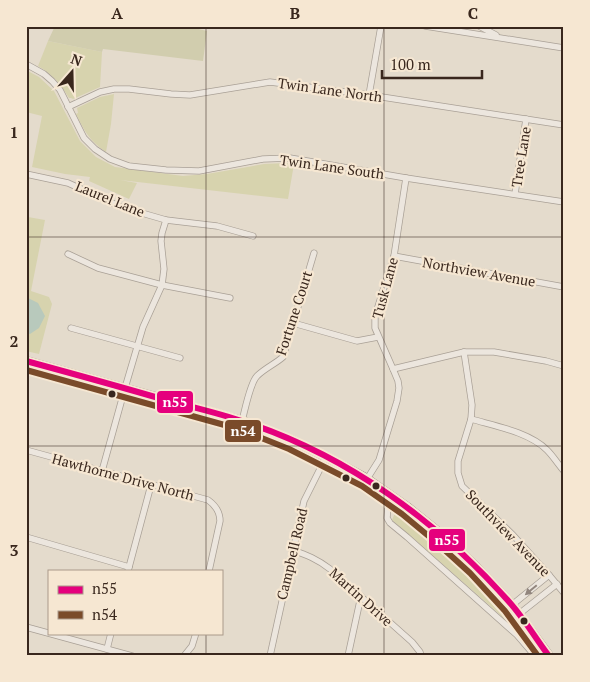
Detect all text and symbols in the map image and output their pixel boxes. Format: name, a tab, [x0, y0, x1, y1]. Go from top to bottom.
text: A	[111, 2, 123, 24]
text: B	[290, 2, 300, 24]
text: C	[468, 2, 478, 24]
north arrow	[48, 48, 98, 98]
scale bar	[382, 48, 482, 80]
text: N	[68, 49, 85, 70]
text: 100 m	[390, 54, 431, 74]
street label: Twin Lane North	[277, 73, 383, 106]
text: 1	[9, 121, 19, 143]
street label: Tree Lane	[506, 125, 535, 189]
street label: Twin Lane South	[279, 150, 385, 183]
street label: Laurel Lane	[73, 176, 148, 221]
street label: Northview Avenue	[421, 252, 537, 291]
street label: Tusk Lane	[367, 255, 402, 321]
street label: Fortune Court	[271, 267, 316, 358]
text: 2	[9, 330, 19, 352]
unlabelled marker	[107, 389, 117, 399]
line badge: n55	[156, 390, 194, 414]
text: n55	[163, 392, 187, 411]
line badge: n54	[224, 419, 262, 443]
text: n54	[231, 421, 256, 440]
street label: Hawthorne Drive North	[50, 448, 196, 505]
unlabelled marker	[341, 473, 351, 483]
unlabelled marker	[371, 481, 381, 491]
street label: Southview Avenue	[462, 485, 555, 580]
street label: Campbell Road	[272, 506, 311, 602]
line badge: n55	[428, 528, 466, 552]
text: n55	[435, 530, 459, 549]
text: 3	[9, 539, 19, 561]
street label: Martin Drive	[326, 563, 397, 630]
legend	[48, 570, 222, 634]
text: n55	[92, 578, 117, 598]
one-way arrow	[525, 584, 537, 595]
text: n54	[92, 604, 117, 624]
unlabelled marker	[519, 616, 529, 626]

